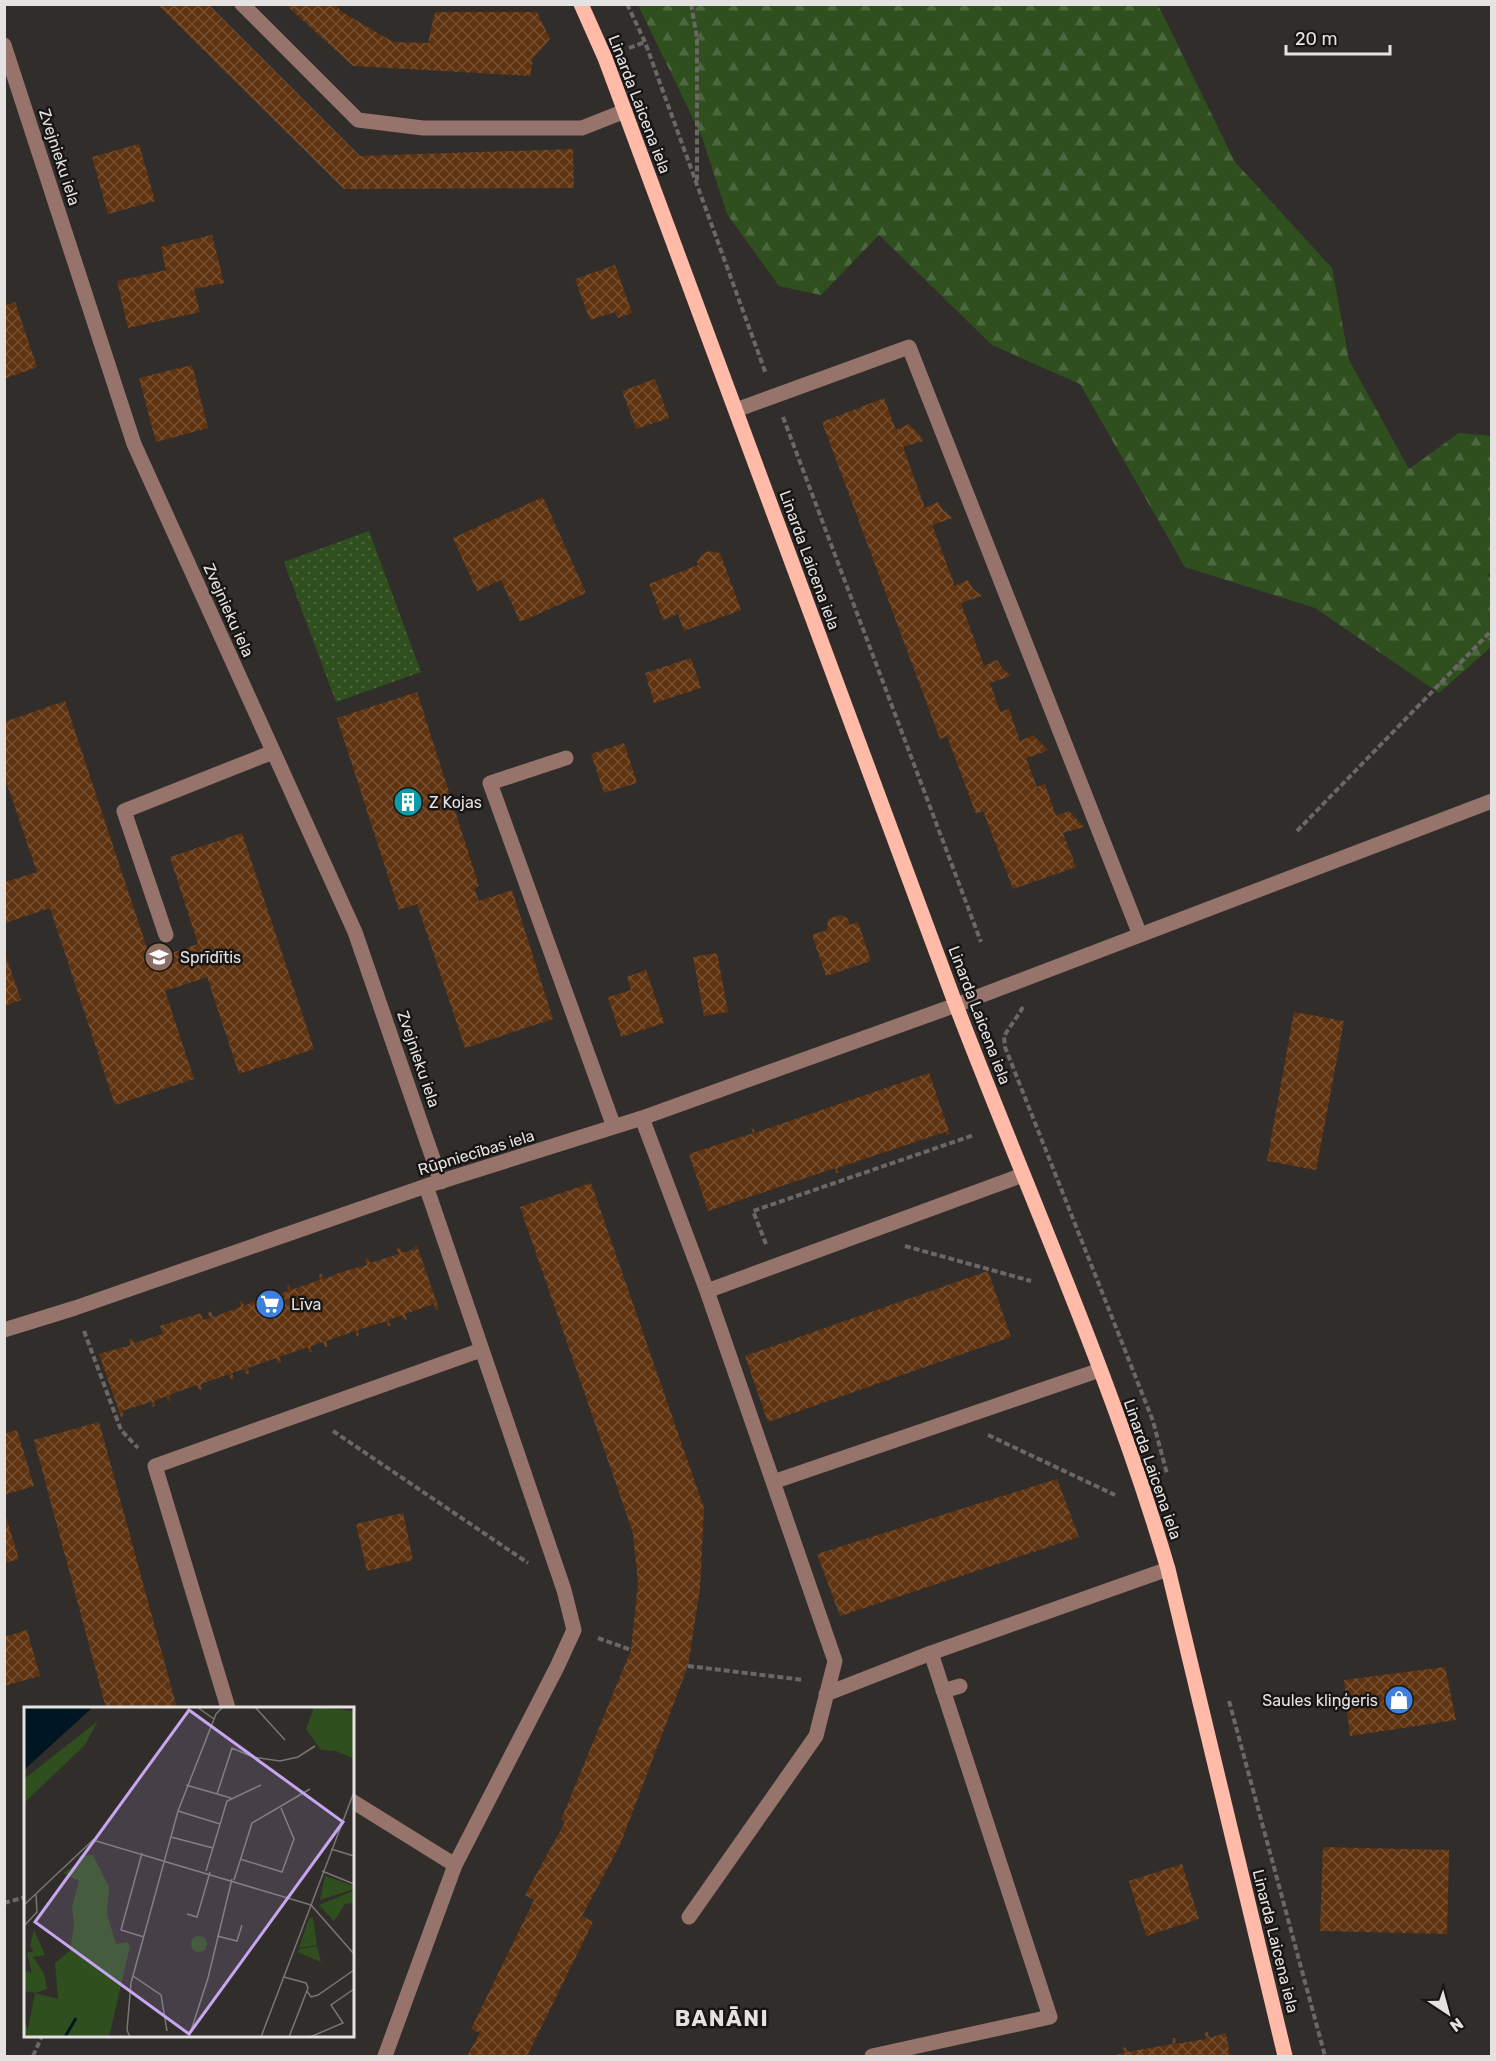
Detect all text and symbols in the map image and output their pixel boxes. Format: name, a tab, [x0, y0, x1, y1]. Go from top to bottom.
scale bar	[1286, 18, 1390, 56]
text: 20 m	[1295, 28, 1337, 50]
street label: Linarda Laicena iela	[604, 32, 675, 176]
street label: Zvejnieku iela	[35, 106, 84, 208]
street label: Linarda Laicena iela	[775, 488, 844, 633]
street label: Zvejnieku iela	[199, 560, 258, 660]
building icon: Z Kojas	[392, 786, 424, 818]
place label: Z Kojas	[429, 793, 482, 812]
school or university icon: Sprīdītis	[143, 941, 175, 973]
street label: Linarda Laicena iela	[944, 943, 1015, 1087]
place label: Sprīdītis	[180, 948, 241, 967]
street label: Zvejnieku iela	[393, 1008, 444, 1110]
street label: Rūpniecības iela	[416, 1126, 537, 1179]
supermarket icon: Līva	[254, 1288, 286, 1320]
place label: Līva	[291, 1295, 321, 1314]
street label: Linarda Laicena iela	[1120, 1397, 1185, 1542]
shop icon: Saules kliņģeris	[1383, 1684, 1415, 1716]
place label: Saules kliņģeris	[1262, 1691, 1378, 1710]
inset map	[24, 1707, 354, 2037]
street label: Linarda Laicena iela	[1249, 1867, 1303, 2015]
north arrow	[1418, 1983, 1478, 2043]
district label: BANĀNI	[675, 2005, 769, 2032]
text: N	[1446, 2014, 1467, 2036]

